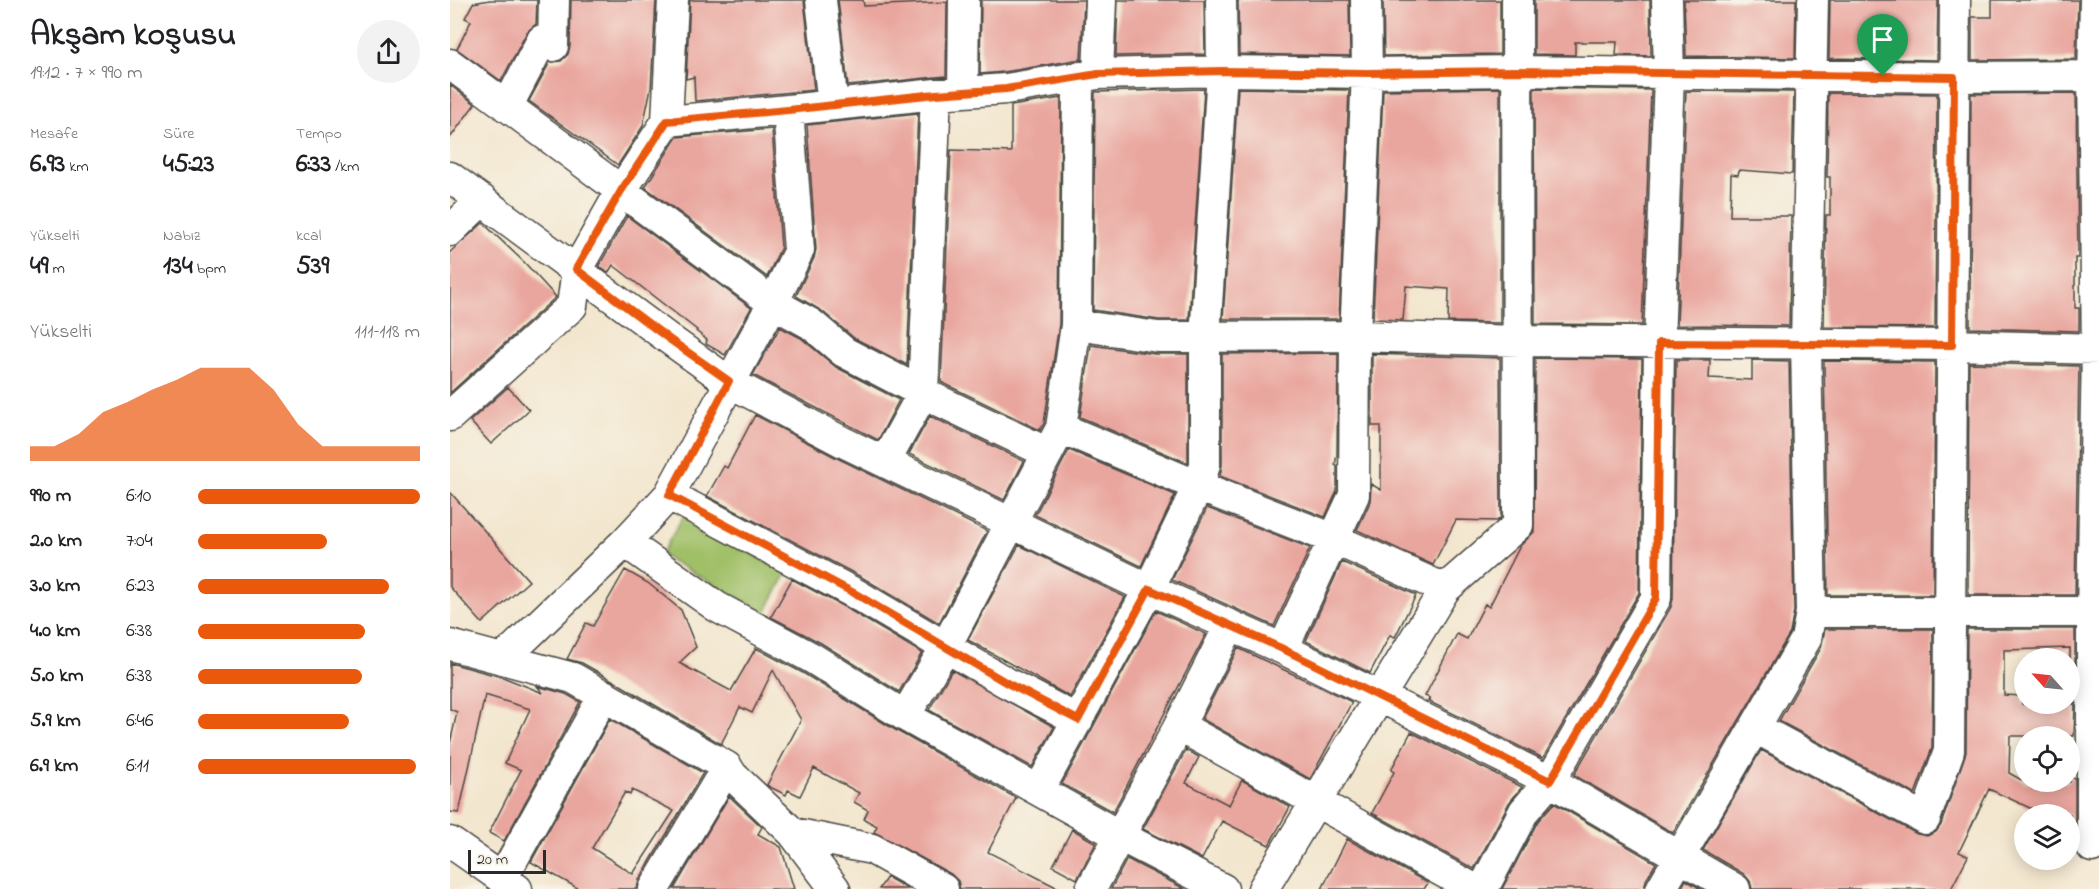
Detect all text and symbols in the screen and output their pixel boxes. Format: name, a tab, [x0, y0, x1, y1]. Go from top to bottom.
text: Akşam koşusu	[30, 12, 236, 60]
pin	[1857, 14, 1908, 76]
button: share	[357, 20, 420, 83]
icon: arrive	[1866, 23, 1899, 56]
text: 19:12 · 7 × 990 m	[30, 59, 143, 88]
text: Mesafe	[30, 122, 78, 146]
text: Süre	[163, 122, 195, 146]
text: Tempo	[296, 122, 342, 146]
text: 6.93	[30, 146, 65, 184]
text: 45:23	[163, 146, 214, 184]
text: 6:33	[296, 146, 331, 184]
text: km	[65, 155, 89, 179]
text: /km	[331, 155, 360, 179]
text: Yükselti	[30, 224, 80, 248]
text: Nabız	[163, 224, 200, 248]
text: kcal	[296, 224, 321, 248]
text: 49	[30, 248, 49, 286]
text: 134	[163, 248, 193, 286]
text: 539	[296, 248, 329, 286]
text: m	[49, 257, 65, 281]
text: bpm	[193, 257, 226, 281]
text: Yükselti	[30, 318, 92, 347]
text: 111–118 m	[354, 318, 420, 347]
text: 990 m	[30, 482, 71, 511]
text: 6:10	[126, 482, 152, 511]
text: 2.0 km	[30, 527, 82, 556]
text: 7:04	[126, 527, 153, 556]
text: 3.0 km	[30, 572, 80, 601]
text: 6:23	[126, 572, 155, 601]
text: 4.0 km	[30, 617, 80, 646]
text: 6:38	[126, 617, 152, 646]
north arrow	[2014, 648, 2080, 714]
map controls	[2014, 648, 2080, 870]
text: 5.0 km	[30, 662, 83, 691]
text: 6:38	[126, 662, 152, 691]
text: 5.9 km	[30, 707, 81, 736]
text: 6:46	[126, 707, 154, 736]
button: locate	[2014, 726, 2080, 792]
text: 6.9 km	[30, 752, 78, 781]
text: 6:11	[126, 752, 149, 781]
button: layers	[2014, 804, 2080, 870]
scale bar	[468, 847, 546, 874]
text: 20 m	[477, 848, 508, 872]

